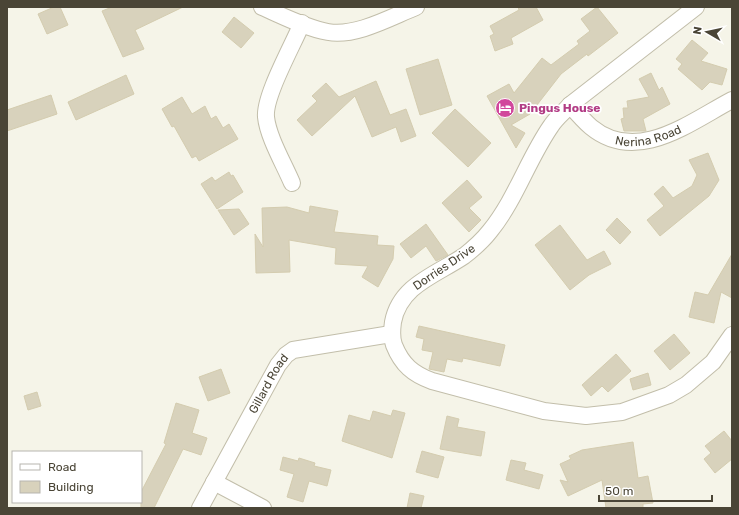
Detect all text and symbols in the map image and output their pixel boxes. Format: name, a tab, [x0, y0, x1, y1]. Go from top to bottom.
north arrow	[687, 12, 727, 52]
text: N	[691, 26, 705, 35]
hotel icon: Pingus House	[494, 97, 516, 119]
place label: Pingus House	[519, 101, 600, 115]
street label: Nerina Road	[614, 122, 684, 149]
street label: Dorries Drive	[410, 241, 478, 293]
street label: Gillard Road	[246, 351, 291, 416]
legend	[12, 451, 142, 503]
text: Road	[48, 460, 76, 474]
scale bar	[599, 477, 712, 503]
text: Building	[48, 480, 94, 494]
text: 50 m	[605, 484, 633, 498]

